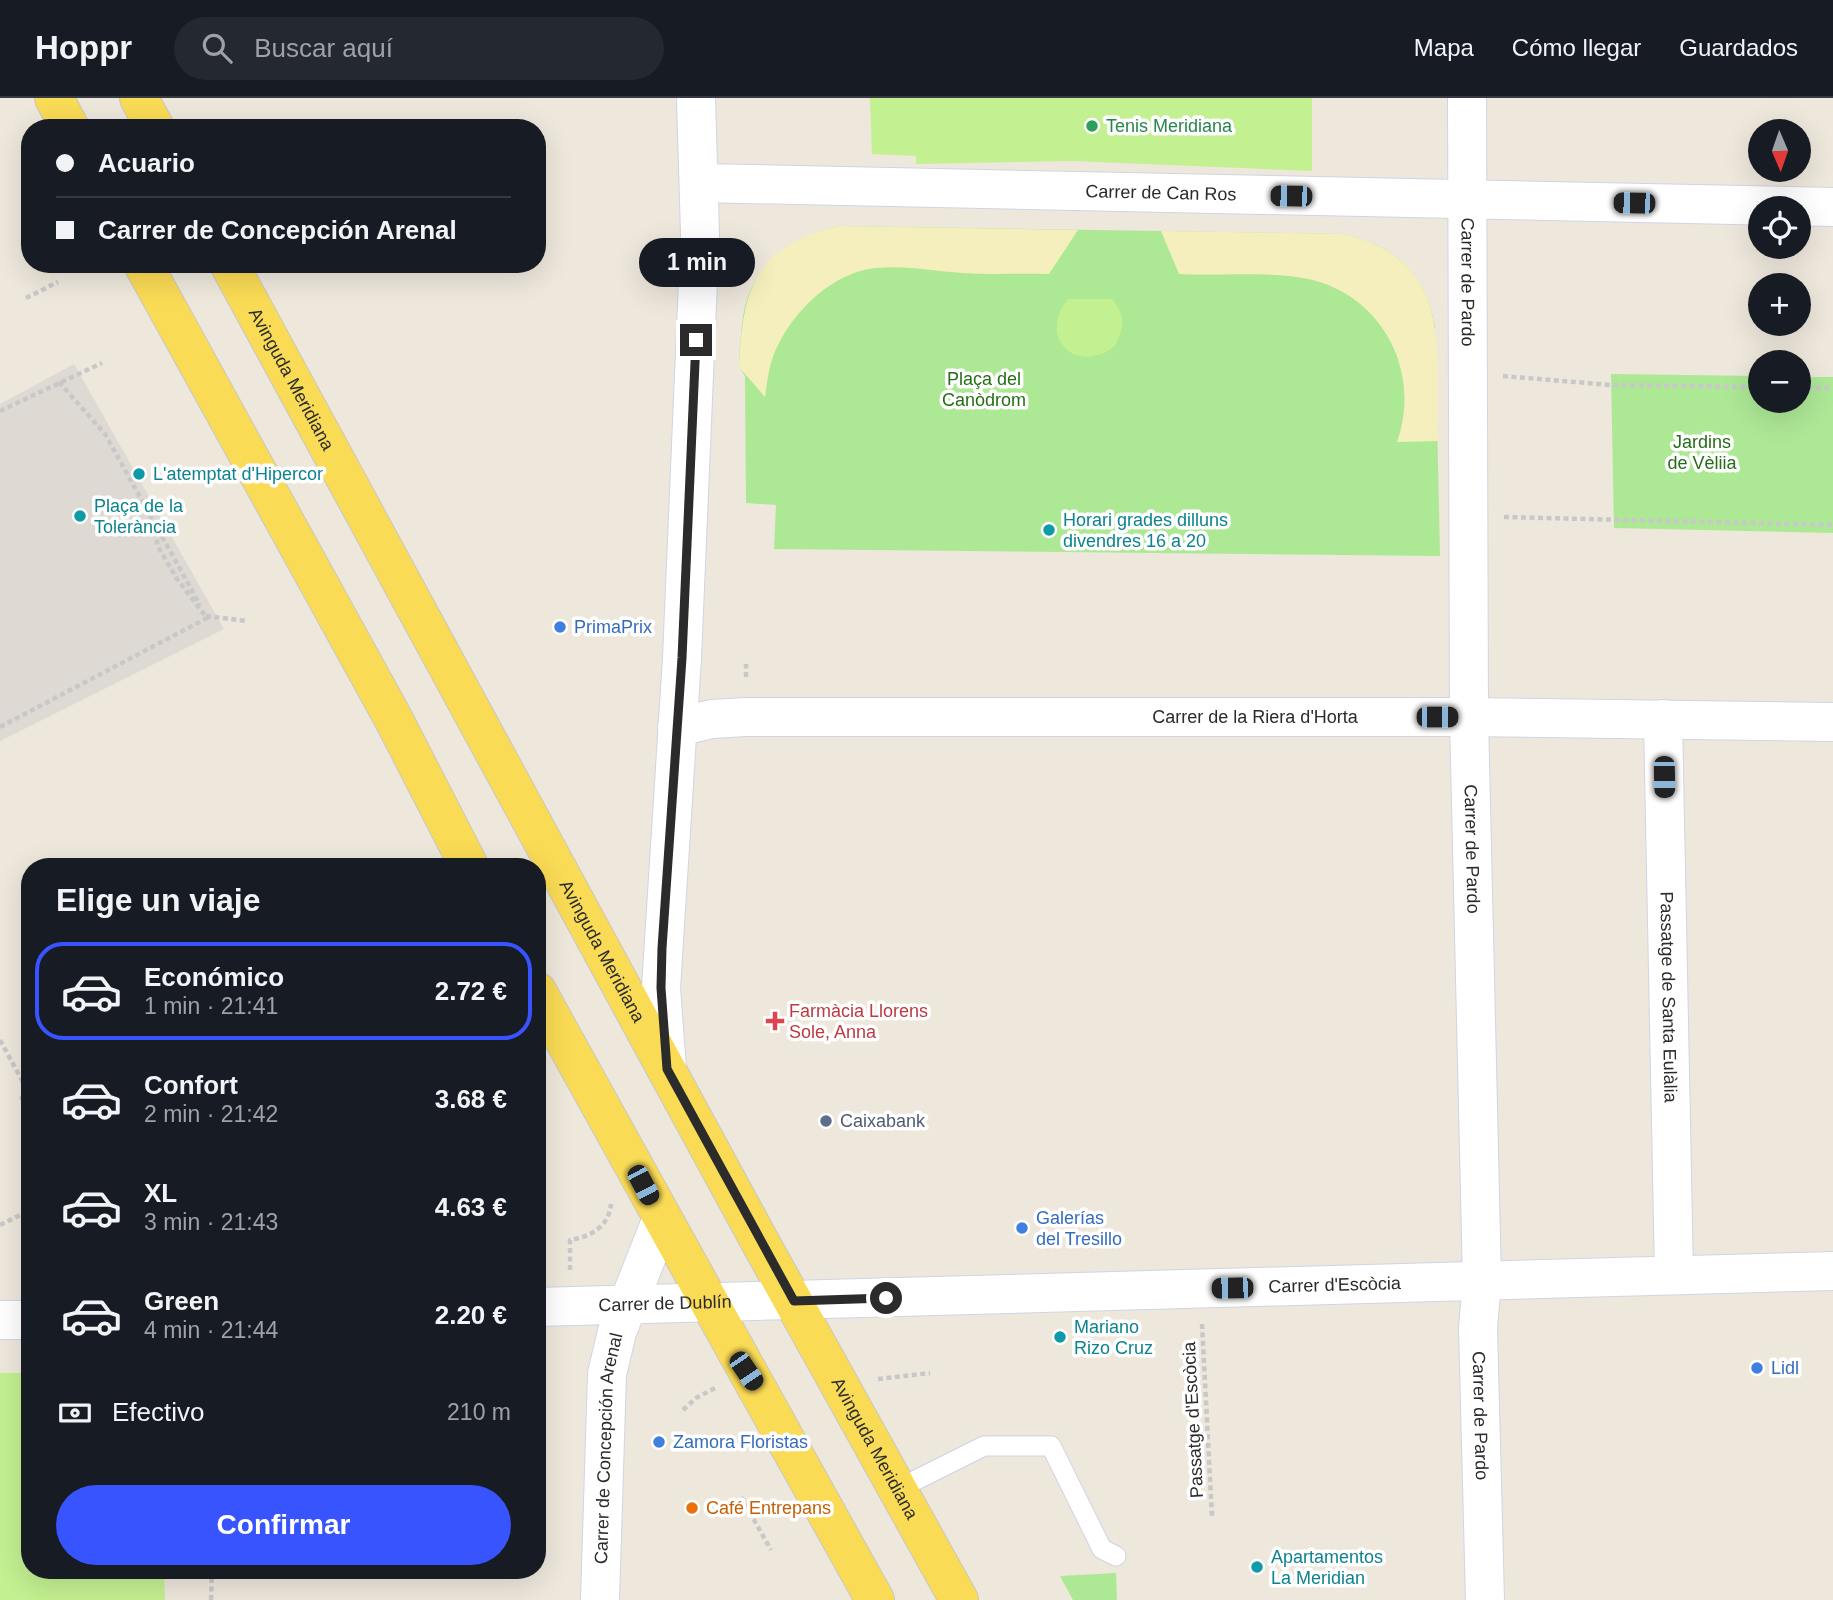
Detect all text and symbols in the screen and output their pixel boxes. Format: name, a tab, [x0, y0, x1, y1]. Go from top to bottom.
search box	[174, 17, 664, 80]
text: Hoppr	[35, 29, 132, 66]
icon: search	[198, 29, 236, 67]
text: Buscar aquí	[254, 33, 393, 63]
text: Mapa	[1414, 34, 1474, 61]
text: Cómo llegar	[1512, 34, 1641, 61]
text: Guardados	[1679, 34, 1798, 61]
place label: Tenis Meridiana	[1106, 116, 1233, 136]
marker: Tenis Meridiana	[1084, 118, 1100, 134]
north arrow	[1748, 119, 1811, 182]
map controls	[1748, 119, 1811, 413]
text: Acuario	[98, 148, 195, 178]
street label: Carrer de Can Ros	[1085, 181, 1237, 204]
car	[1270, 185, 1313, 207]
car	[1613, 192, 1656, 214]
button: locate	[1748, 196, 1811, 259]
text: Carrer de Concepción Arenal	[98, 215, 457, 245]
street label: Carrer de Pardo	[1457, 217, 1478, 347]
callout: 1 min	[638, 238, 754, 288]
text: 1 min	[667, 249, 727, 275]
button: +	[1748, 273, 1811, 336]
street label: Avinguda Meridiana	[245, 305, 339, 455]
route end	[680, 324, 712, 356]
button: −	[1748, 350, 1811, 413]
park label: Plaça del Canòdrom	[942, 369, 1026, 410]
park label: Jardins de Vèliia	[1667, 432, 1738, 473]
place label: L'atemptat d'Hipercor	[153, 464, 323, 484]
marker: L'atemptat d'Hipercor	[131, 466, 147, 482]
place label: Plaça de la Tolerància	[94, 496, 184, 537]
marker: Plaça de la Tolerància	[72, 508, 88, 524]
place label: Horari grades dilluns divendres 16 a 20	[1063, 510, 1228, 551]
marker: Horari grades dilluns divendres 16 a 20	[1041, 522, 1057, 538]
place label: PrimaPrix	[574, 617, 652, 637]
marker: PrimaPrix	[552, 619, 568, 635]
street label: Carrer de la Riera d'Horta	[1152, 707, 1359, 727]
car	[1417, 707, 1459, 728]
car	[1654, 756, 1675, 798]
street label: Carrer de Pardo	[1461, 784, 1484, 914]
street label: Avinguda Meridiana	[555, 877, 649, 1027]
text: Elige un viaje	[56, 882, 261, 918]
street label: Passatge de Santa Eulàlia	[1656, 891, 1681, 1104]
icon: car	[60, 960, 123, 1023]
text: Económico	[144, 962, 284, 992]
text: 2.72 €	[435, 976, 507, 1006]
text: 1 min · 21:41	[144, 993, 278, 1019]
place label: Farmàcia Llorens Sole, Anna	[789, 1001, 928, 1042]
marker: Farmàcia Llorens Sole, Anna	[767, 1013, 783, 1029]
icon: car	[60, 1068, 123, 1131]
text: Confort	[144, 1070, 238, 1100]
text: 3.68 €	[435, 1084, 507, 1114]
text: 2 min · 21:42	[144, 1101, 278, 1127]
place label: Caixabank	[840, 1111, 926, 1131]
marker: Caixabank	[818, 1113, 834, 1129]
car	[624, 1162, 663, 1208]
icon: car	[60, 1176, 123, 1239]
text: XL	[144, 1178, 177, 1208]
text: 4.63 €	[435, 1192, 507, 1222]
place label: Galerías del Tresillo	[1036, 1208, 1122, 1249]
text: 3 min · 21:43	[144, 1209, 278, 1235]
marker: Galerías del Tresillo	[1014, 1220, 1030, 1236]
street label: Carrer d'Escòcia	[1268, 1273, 1402, 1297]
car	[1211, 1277, 1254, 1299]
route start	[870, 1282, 902, 1314]
icon: car	[60, 1284, 123, 1347]
text: Green	[144, 1286, 219, 1316]
street label: Carrer de Dublín	[598, 1292, 732, 1315]
text: 2.20 €	[435, 1300, 507, 1330]
text: 4 min · 21:44	[144, 1317, 278, 1343]
place label: Mariano Rizo Cruz	[1074, 1317, 1153, 1358]
marker: Mariano Rizo Cruz	[1052, 1329, 1068, 1345]
street label: Carrer de Concepción Arenal	[591, 1331, 626, 1564]
street label: Passatge d'Escòcia	[1179, 1340, 1207, 1499]
car	[726, 1348, 767, 1394]
street label: Carrer de Pardo	[1469, 1351, 1492, 1480]
place label: Lidl	[1771, 1358, 1799, 1378]
marker: Lidl	[1749, 1360, 1765, 1376]
street label: Avinguda Meridiana	[827, 1374, 923, 1524]
icon: cash	[56, 1394, 94, 1432]
text: Efectivo	[112, 1397, 205, 1427]
text: 210 m	[447, 1399, 511, 1425]
place label: Zamora Floristas	[673, 1432, 808, 1452]
marker: Zamora Floristas	[651, 1434, 667, 1450]
button: Confirmar	[56, 1485, 511, 1565]
place label: Café Entrepans	[706, 1498, 831, 1518]
marker: Café Entrepans	[684, 1500, 700, 1516]
place label: Apartamentos La Meridian	[1271, 1547, 1383, 1588]
marker: Apartamentos La Meridian	[1249, 1559, 1265, 1575]

